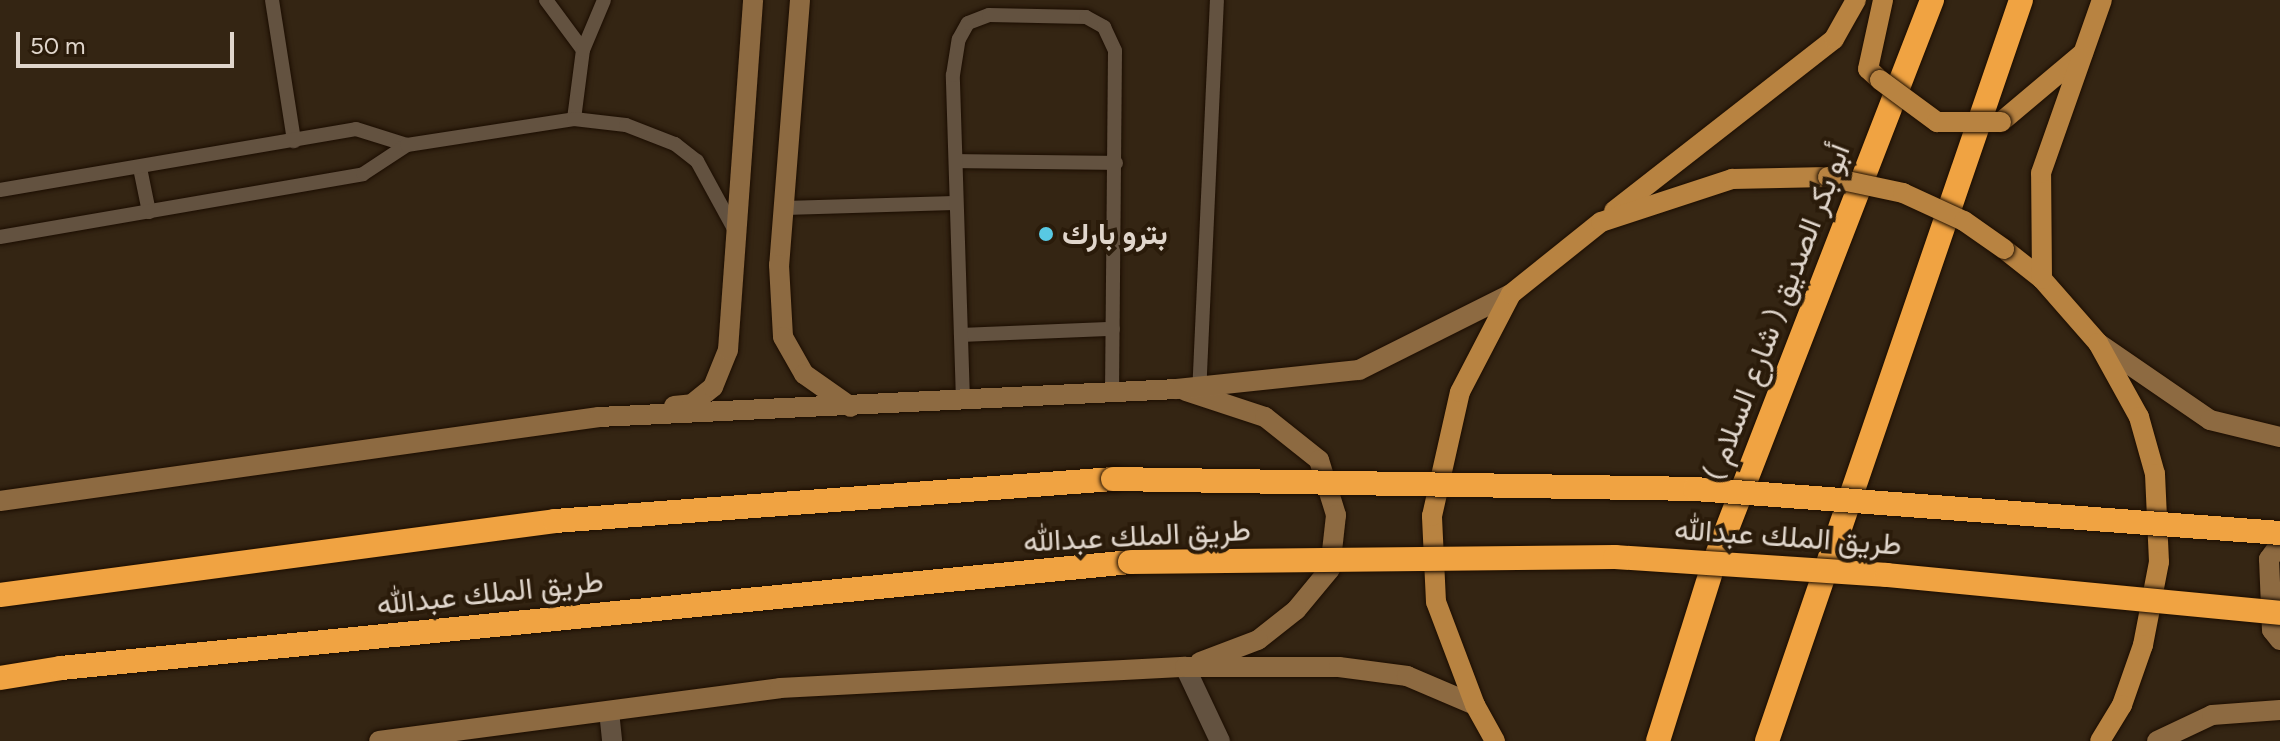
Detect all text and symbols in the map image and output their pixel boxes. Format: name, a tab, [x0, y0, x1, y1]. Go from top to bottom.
scale bar	[20, 16, 238, 66]
text: 50 m	[30, 31, 86, 60]
street label: ( شارع السلام ) أبو بكر الصديق	[1696, 139, 1858, 485]
place label: بترو بارك	[1062, 216, 1168, 252]
marker: بترو بارك	[1037, 225, 1055, 243]
street label: طريق الملك عبدالله	[1673, 511, 1903, 563]
street label: طريق الملك عبدالله	[1022, 512, 1252, 560]
street label: طريق الملك عبدالله	[375, 563, 605, 623]

